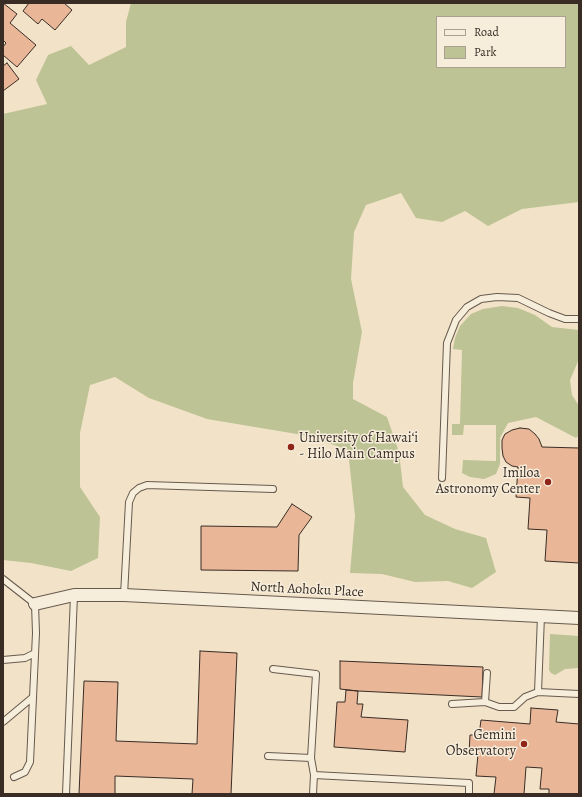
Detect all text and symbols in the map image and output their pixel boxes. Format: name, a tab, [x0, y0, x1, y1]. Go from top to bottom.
legend	[436, 16, 566, 68]
text: Road	[474, 24, 499, 40]
text: Park	[474, 44, 497, 60]
place label: University of Hawaiʻi - Hilo Main Campus	[299, 431, 418, 464]
marker: University of Hawaiʻi - Hilo Main Campus	[286, 442, 296, 452]
place label: Imiloa Astronomy Center	[436, 466, 540, 498]
marker: Imiloa Astronomy Center	[543, 477, 553, 487]
street label: North Aohoku Place	[250, 579, 364, 601]
place label: Gemini Observatory	[446, 728, 516, 760]
marker: Gemini Observatory	[519, 739, 529, 749]

